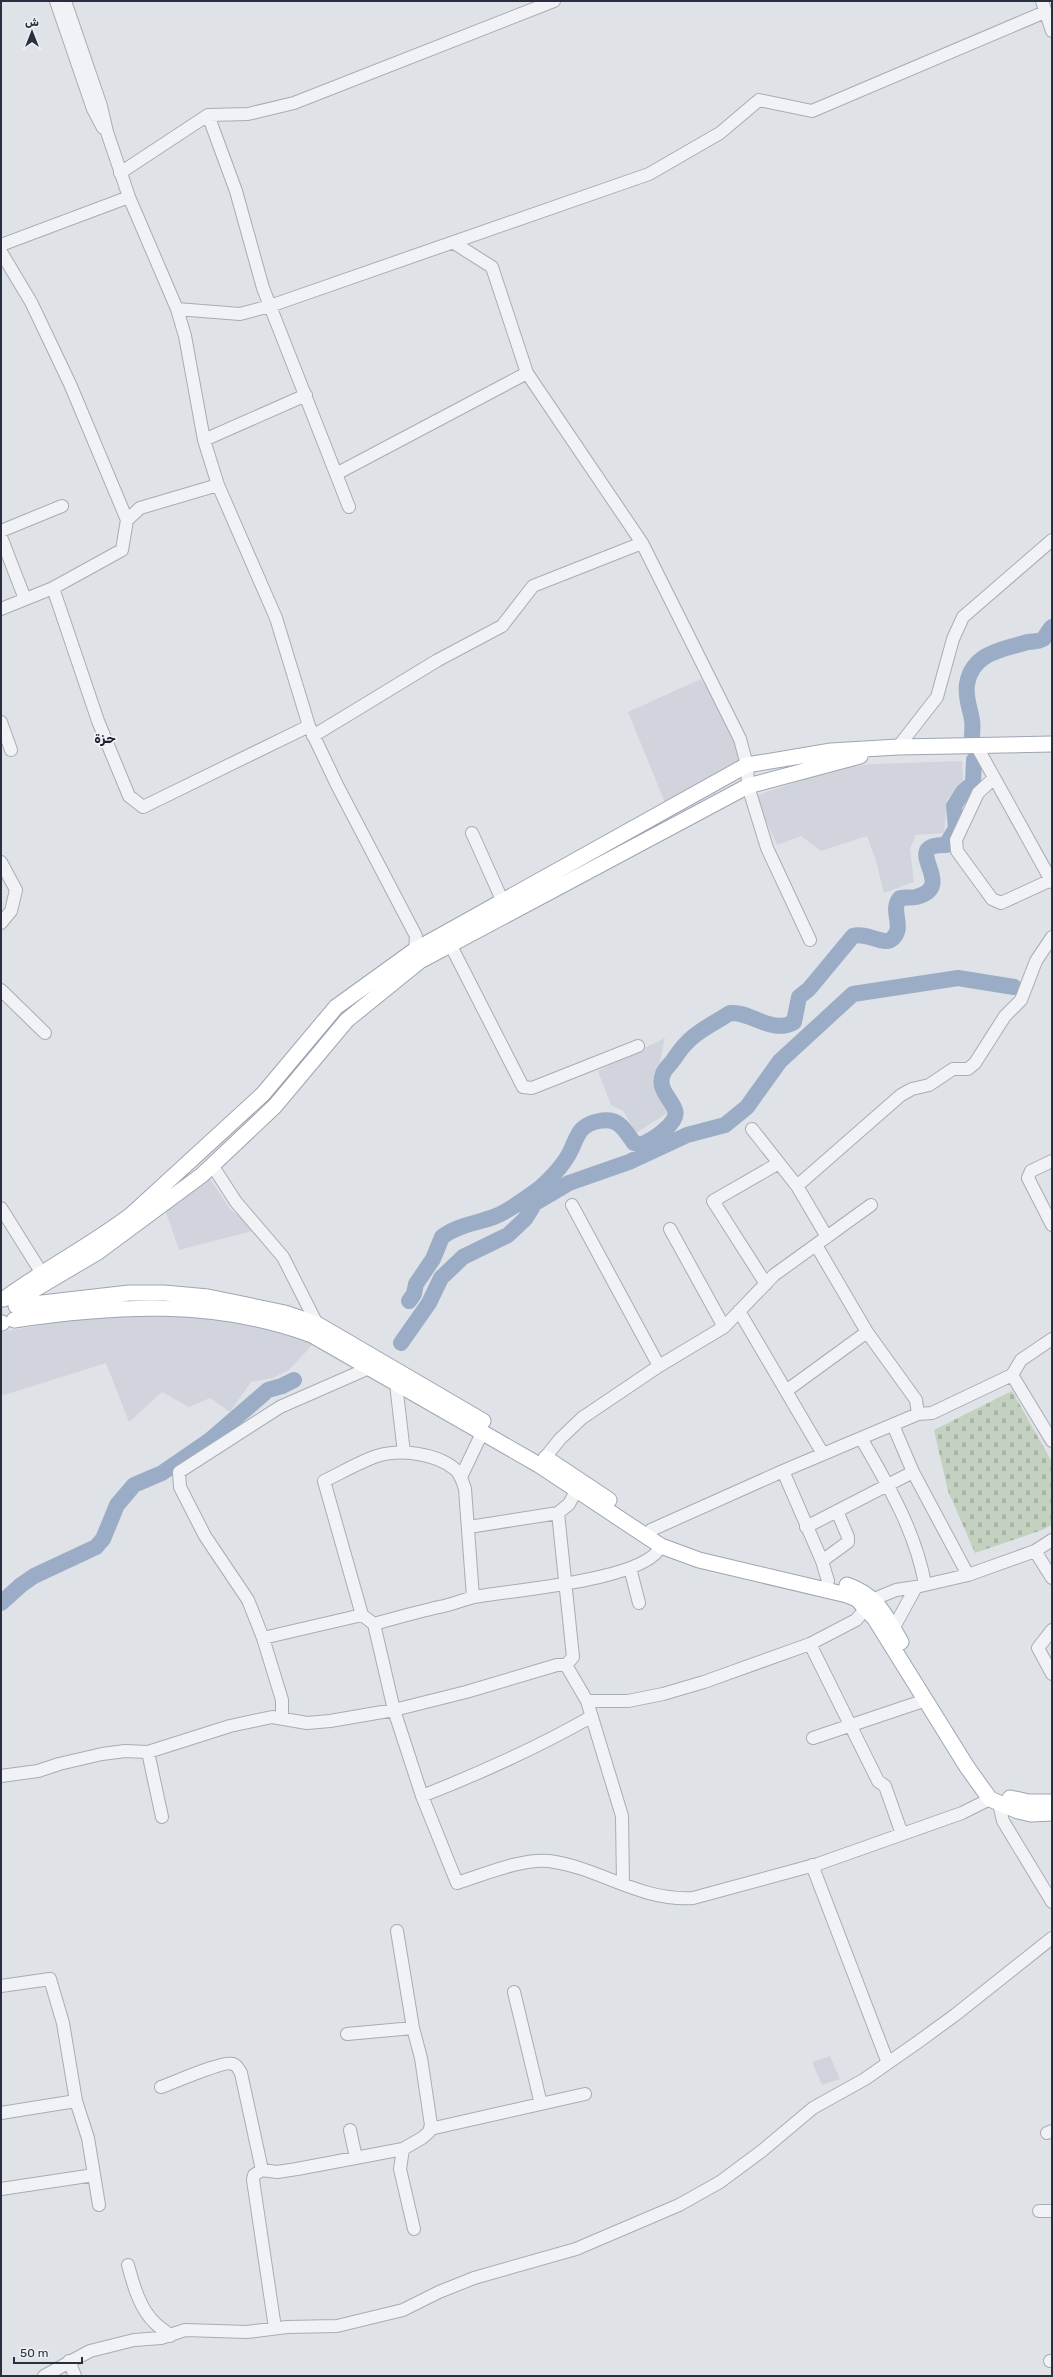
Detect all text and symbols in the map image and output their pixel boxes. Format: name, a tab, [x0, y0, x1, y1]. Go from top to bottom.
north arrow	[12, 12, 52, 52]
text: ش	[25, 16, 39, 29]
district label: حزة	[94, 731, 116, 746]
scale bar	[14, 2339, 82, 2365]
text: 50 m	[20, 2346, 48, 2360]

